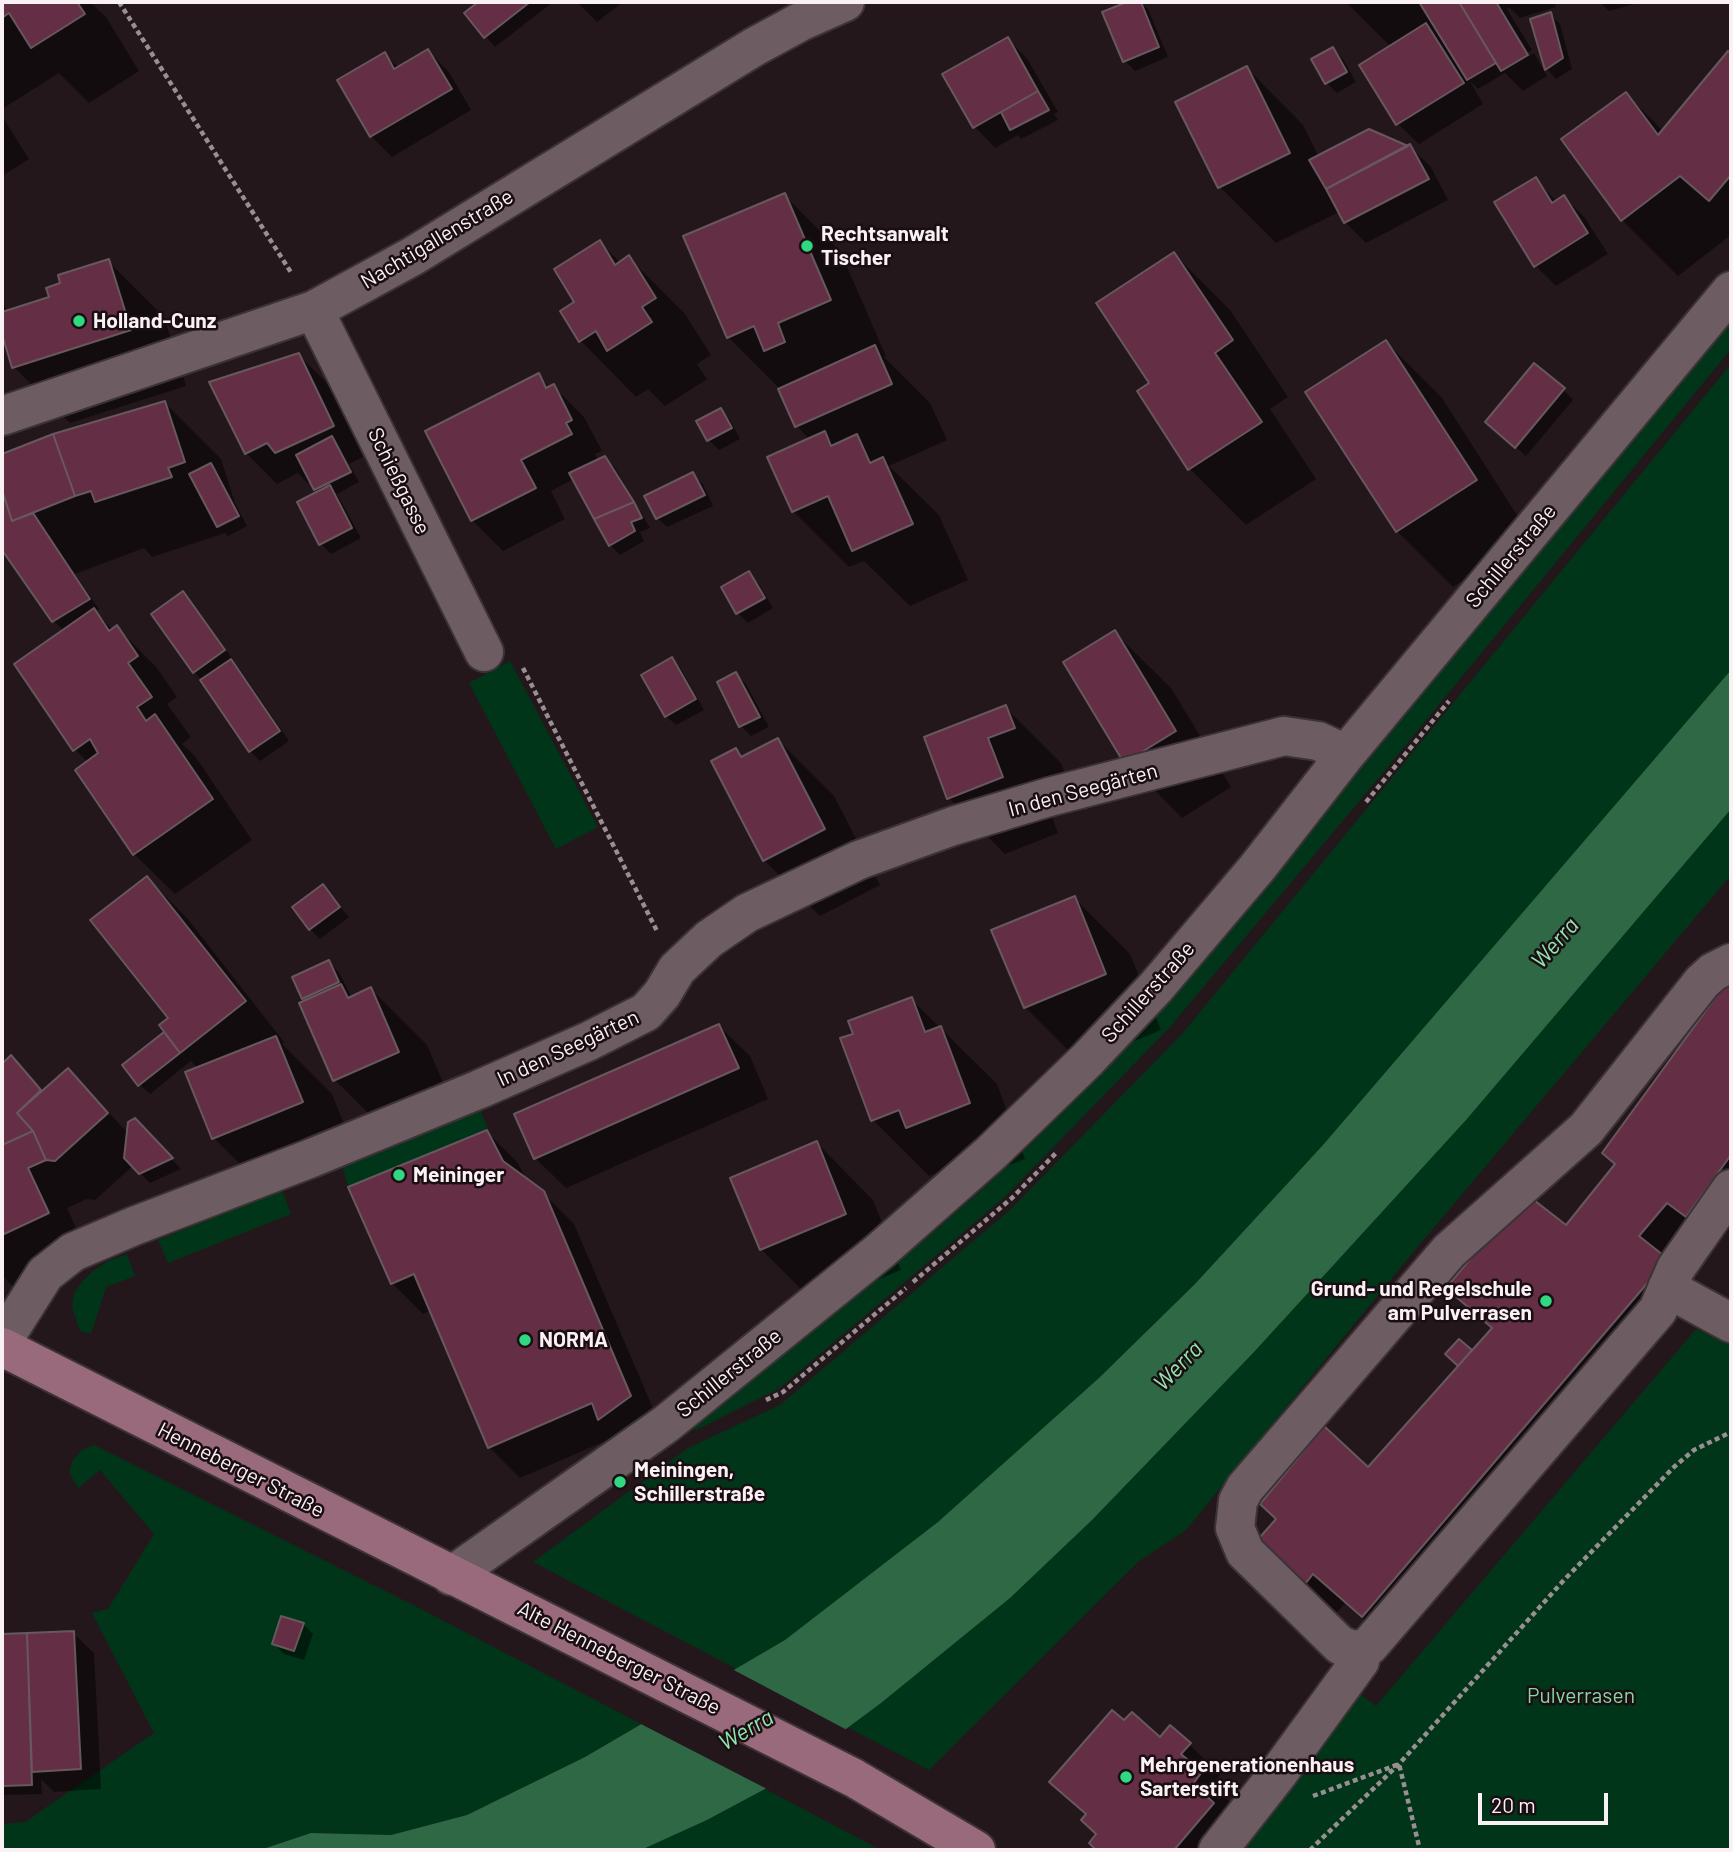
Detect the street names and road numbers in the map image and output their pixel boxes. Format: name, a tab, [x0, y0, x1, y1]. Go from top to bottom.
street label: Nachtigallenstraße	[356, 184, 518, 294]
street label: Schießgasse	[362, 424, 436, 538]
street label: Schillerstraße	[1460, 499, 1562, 613]
street label: In den Seegärten	[1006, 758, 1160, 822]
street label: Schillerstraße	[1096, 936, 1200, 1048]
street label: In den Seegärten	[493, 1004, 643, 1092]
street label: Schillerstraße	[672, 1323, 786, 1423]
street label: Henneberger Straße	[153, 1417, 329, 1523]
street label: Alte Henneberger Straße	[513, 1596, 725, 1720]

